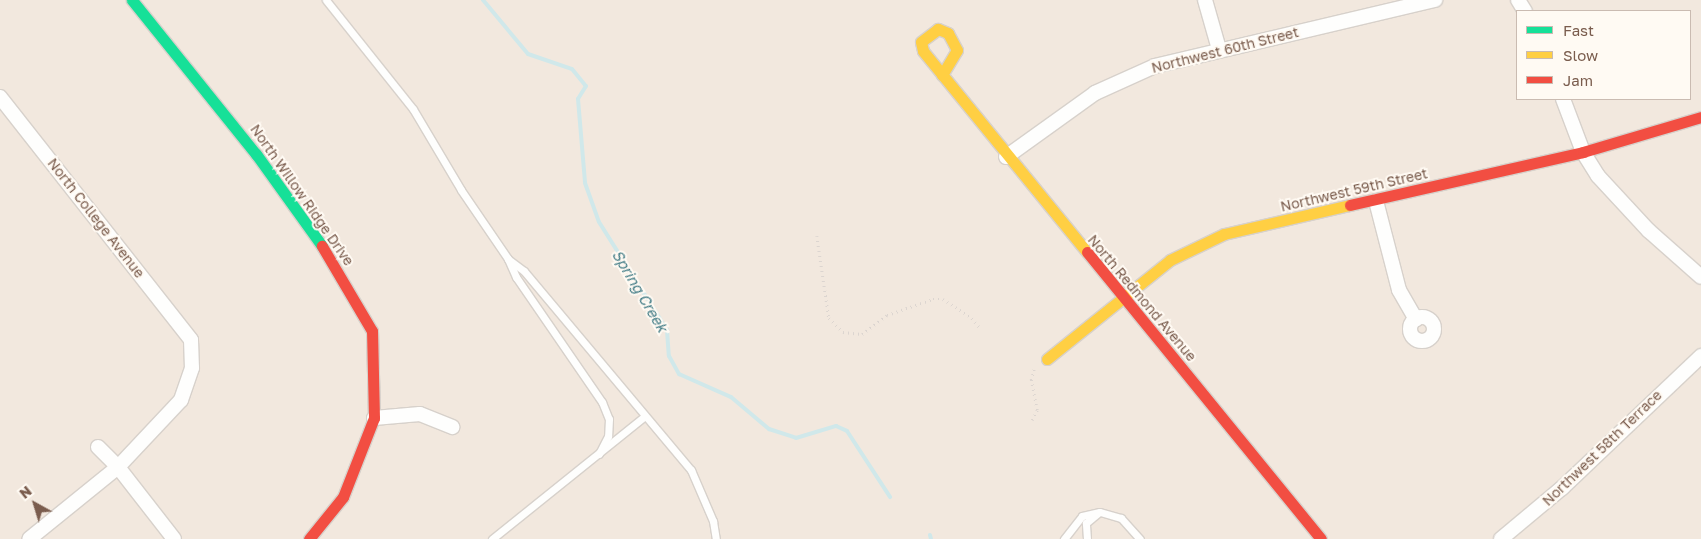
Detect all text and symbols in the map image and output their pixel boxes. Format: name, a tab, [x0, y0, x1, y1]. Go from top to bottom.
legend	[1516, 10, 1691, 100]
text: Fast	[1563, 21, 1594, 39]
street label: Northwest 60th Street	[1150, 24, 1300, 76]
text: Slow	[1563, 46, 1598, 64]
text: Jam	[1563, 71, 1593, 89]
street label: North Willow Ridge Drive	[247, 121, 357, 269]
street label: North College Avenue	[44, 155, 148, 281]
street label: Northwest 59th Street	[1279, 165, 1429, 215]
street label: North Redmond Avenue	[1084, 231, 1200, 365]
water label: Spring Creek	[608, 247, 672, 335]
street label: Northwest 58th Terrace	[1539, 387, 1665, 509]
north arrow	[10, 479, 60, 529]
text: N	[16, 482, 35, 502]

